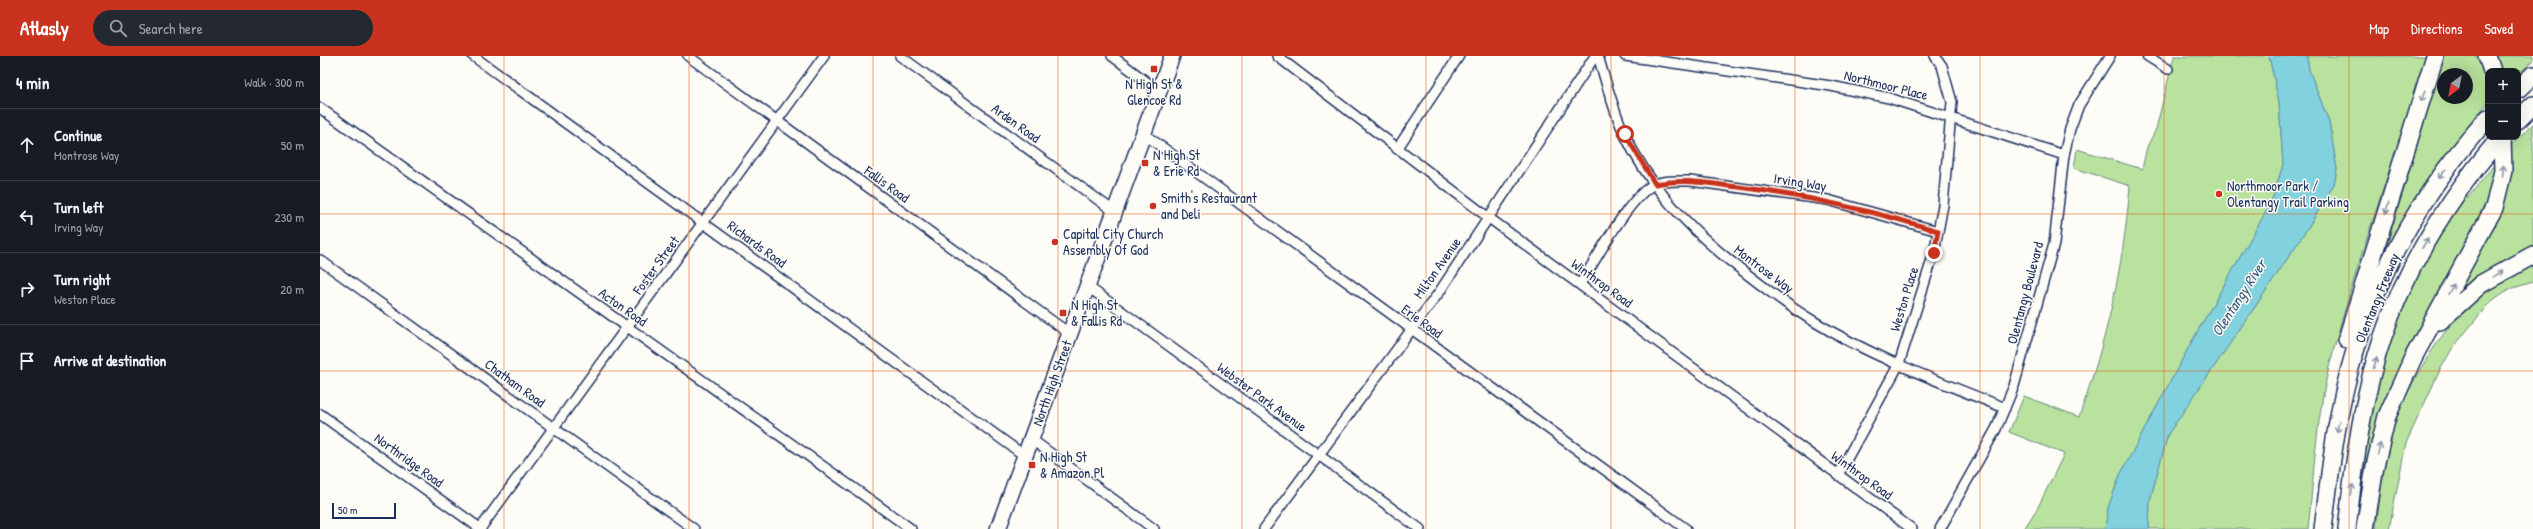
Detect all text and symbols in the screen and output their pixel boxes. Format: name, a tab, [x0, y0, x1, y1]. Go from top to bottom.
search box	[93, 10, 373, 46]
text: Atlasly	[20, 15, 69, 41]
icon: search	[107, 17, 129, 39]
text: Search here	[139, 18, 203, 39]
text: Map	[2369, 19, 2389, 38]
text: Directions	[2411, 19, 2462, 38]
text: Saved	[2484, 19, 2513, 38]
marker: N High St & Glencoe Rd	[1149, 64, 1159, 74]
street label: Northmoor Place	[1842, 65, 1930, 104]
north arrow	[2437, 68, 2473, 104]
map controls	[2485, 68, 2521, 140]
button: +	[2485, 68, 2521, 104]
text: 4 min	[16, 71, 49, 94]
text: Walk · 300 m	[244, 73, 304, 91]
place label: N High St & Glencoe Rd	[1125, 74, 1183, 109]
one-way arrow	[2419, 89, 2426, 102]
street label: Arden Road	[988, 99, 1045, 147]
button: −	[2485, 104, 2521, 140]
text: Continue	[54, 125, 102, 146]
route start	[1616, 125, 1634, 143]
icon: ahead	[16, 134, 38, 156]
text: 50 m	[281, 136, 304, 154]
place label: N High St & Erie Rd	[1153, 145, 1200, 180]
text: Montrose Way	[54, 146, 119, 164]
marker: N High St & Erie Rd	[1140, 158, 1150, 168]
street label: Fallis Road	[860, 160, 914, 207]
one-way arrow	[2499, 165, 2506, 178]
street label: Irving Way	[1772, 168, 1828, 196]
one-way arrow	[2437, 169, 2446, 180]
place label: Northmoor Park / Olentangy Trail Parking	[2227, 176, 2349, 212]
place label: Smith's Restaurant and Deli	[1161, 188, 1257, 223]
marker: Northmoor Park / Olentangy Trail Parking	[2214, 189, 2224, 199]
text: Turn left	[54, 197, 104, 218]
marker: Smith's Restaurant and Deli	[1148, 201, 1158, 211]
one-way arrow	[2383, 201, 2390, 214]
icon: left	[16, 206, 38, 228]
text: 230 m	[274, 208, 304, 226]
street label: Richards Road	[724, 216, 791, 272]
text: Irving Way	[54, 218, 103, 236]
place label: Capital City Church Assembly Of God	[1063, 224, 1163, 260]
street label: Foster Street	[627, 232, 683, 299]
street label: Milton Avenue	[1409, 233, 1465, 302]
marker: Capital City Church Assembly Of God	[1050, 237, 1060, 247]
one-way arrow	[2422, 237, 2429, 249]
street label: Olentangy Boulevard	[2002, 239, 2048, 346]
street label: Montrose Way	[1730, 240, 1798, 298]
route end	[1925, 244, 1943, 262]
street label: Olentangy Freeway	[2350, 250, 2404, 346]
street label: Winthrop Road	[1567, 254, 1637, 313]
water label: Olentangy River	[2206, 254, 2272, 340]
street label: Weston Place	[1885, 264, 1922, 333]
text: Turn right	[54, 269, 110, 290]
one-way arrow	[2492, 270, 2503, 278]
icon: right	[16, 278, 38, 300]
text: 20 m	[280, 280, 304, 298]
street label: Acton Road	[595, 283, 652, 331]
one-way arrow	[2448, 283, 2456, 295]
text: Weston Place	[54, 290, 116, 308]
place label: N High St & Fallis Rd	[1071, 295, 1123, 330]
street label: Erie Road	[1398, 299, 1447, 342]
marker: N High St & Fallis Rd	[1058, 308, 1068, 318]
street label: North High Street	[1027, 337, 1077, 429]
icon: arrive	[16, 350, 38, 372]
text: Arrive at destination	[54, 350, 166, 371]
street label: Chatham Road	[481, 354, 550, 411]
one-way arrow	[2372, 356, 2379, 369]
street label: Webster Park Avenue	[1214, 358, 1311, 436]
one-way arrow	[2334, 420, 2342, 433]
street label: Northridge Road	[370, 428, 448, 492]
one-way arrow	[2376, 443, 2383, 456]
street label: Winthrop Road	[1827, 446, 1897, 505]
place label: N High St & Amazon Pl	[1040, 447, 1104, 482]
marker: N High St & Amazon Pl	[1027, 460, 1037, 470]
one-way arrow	[2348, 484, 2355, 497]
scale bar	[332, 501, 396, 520]
text: 50 m	[338, 503, 358, 517]

